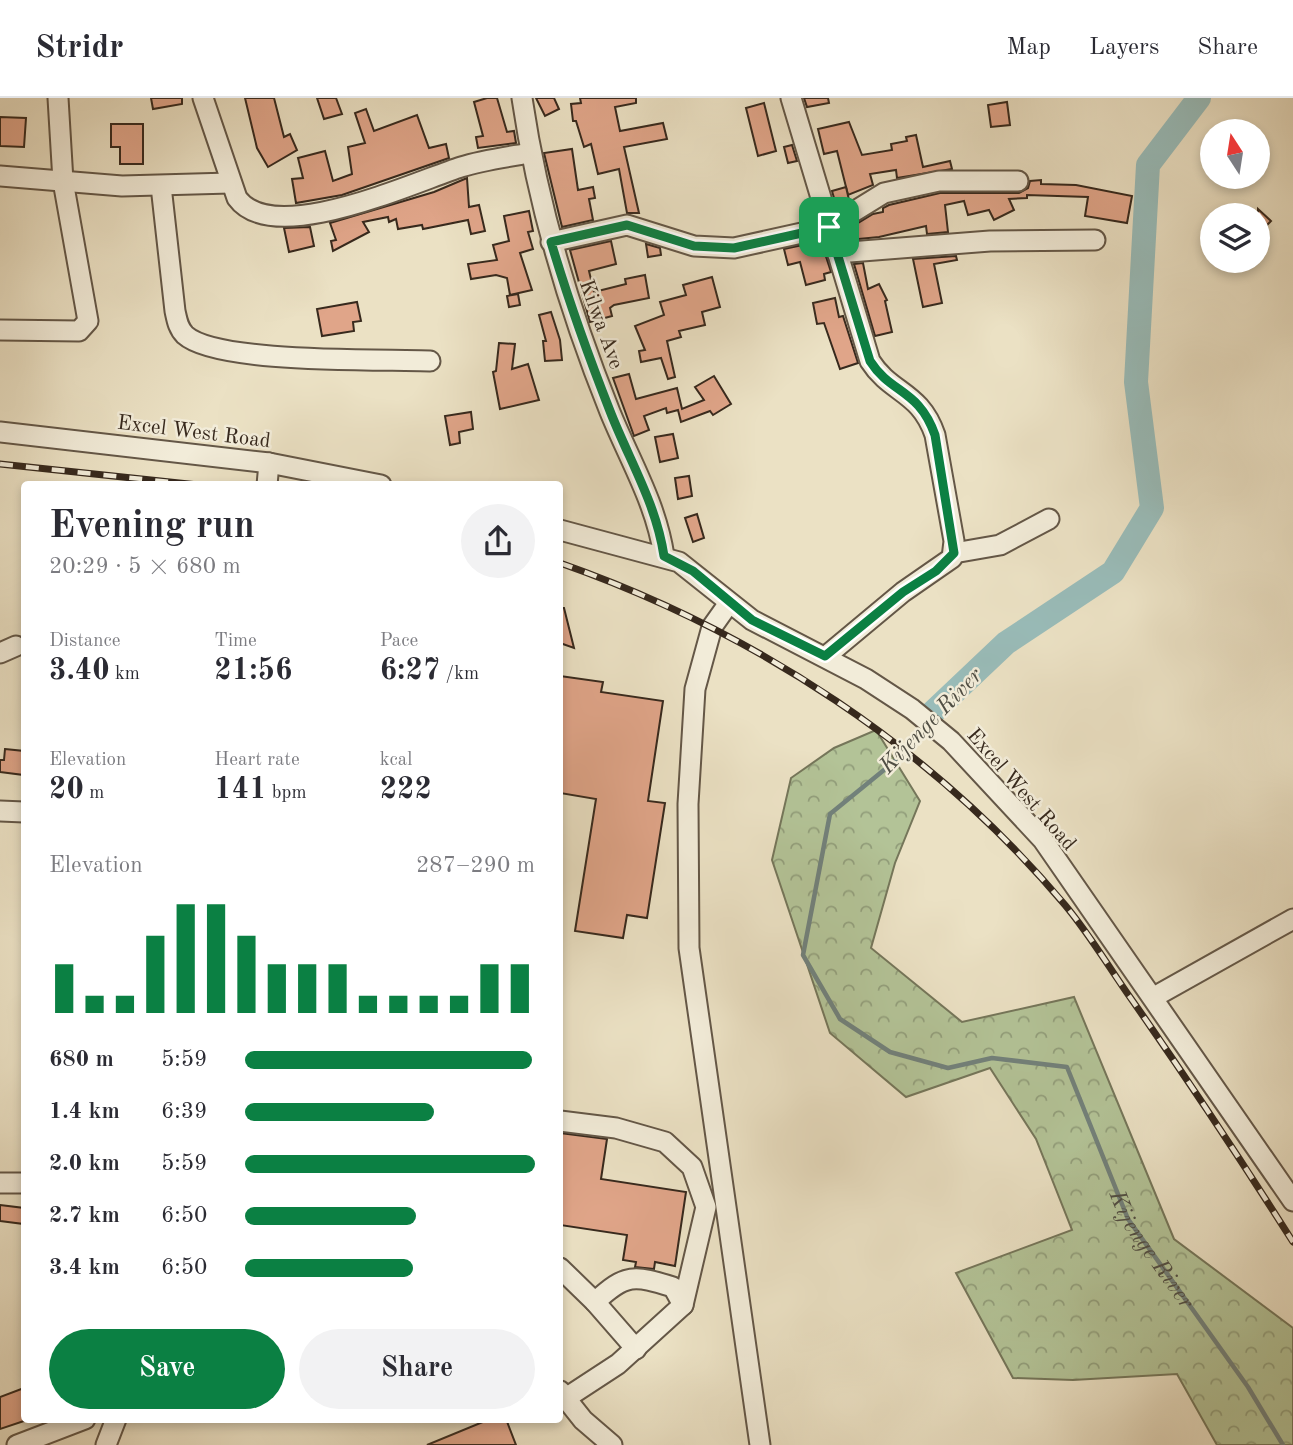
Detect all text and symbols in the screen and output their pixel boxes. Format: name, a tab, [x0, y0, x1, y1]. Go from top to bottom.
text: Stridr	[35, 32, 124, 65]
text: Map	[1007, 36, 1051, 60]
text: Layers	[1089, 36, 1159, 60]
text: Share	[1197, 36, 1258, 60]
north arrow	[1200, 119, 1270, 189]
map controls	[1200, 119, 1270, 273]
pin	[799, 197, 859, 257]
button: layers	[1200, 203, 1270, 273]
icon: arrive	[810, 208, 848, 246]
street label: Kilwa Ave	[575, 277, 626, 372]
street label: Excel West Road	[116, 413, 272, 452]
button: share	[461, 504, 535, 578]
text: Evening run	[49, 508, 255, 546]
text: 20:29 · 5 × 680 m	[49, 555, 241, 578]
text: Distance	[49, 632, 121, 651]
text: Time	[214, 632, 257, 651]
text: Pace	[380, 632, 418, 651]
text: 3.40	[49, 656, 110, 686]
text: 21:56	[214, 656, 292, 686]
text: 6:27	[380, 656, 440, 686]
water label: Kijenge River	[875, 663, 988, 780]
text: km	[110, 665, 140, 684]
text: /km	[440, 665, 479, 684]
street label: Excel West Road	[962, 725, 1079, 855]
text: Elevation	[49, 751, 126, 770]
text: Heart rate	[214, 751, 300, 770]
text: kcal	[380, 751, 412, 770]
text: 20	[49, 775, 84, 805]
text: 141	[214, 775, 267, 805]
text: 222	[380, 775, 432, 805]
text: m	[84, 784, 104, 803]
text: bpm	[267, 784, 307, 803]
text: Elevation	[49, 854, 143, 877]
text: 287–290 m	[416, 854, 535, 877]
text: 680 m	[49, 1048, 114, 1071]
text: 5:59	[161, 1048, 207, 1071]
text: 1.4 km	[49, 1100, 120, 1123]
text: 6:39	[161, 1100, 207, 1123]
text: 2.0 km	[49, 1152, 120, 1175]
text: 5:59	[161, 1152, 207, 1175]
water label: Kijenge River	[1104, 1186, 1199, 1314]
text: 2.7 km	[49, 1204, 120, 1227]
text: 6:50	[161, 1204, 207, 1227]
text: 3.4 km	[49, 1256, 120, 1279]
text: 6:50	[161, 1256, 207, 1279]
button: Save	[49, 1329, 285, 1409]
button: Share	[299, 1329, 535, 1409]

